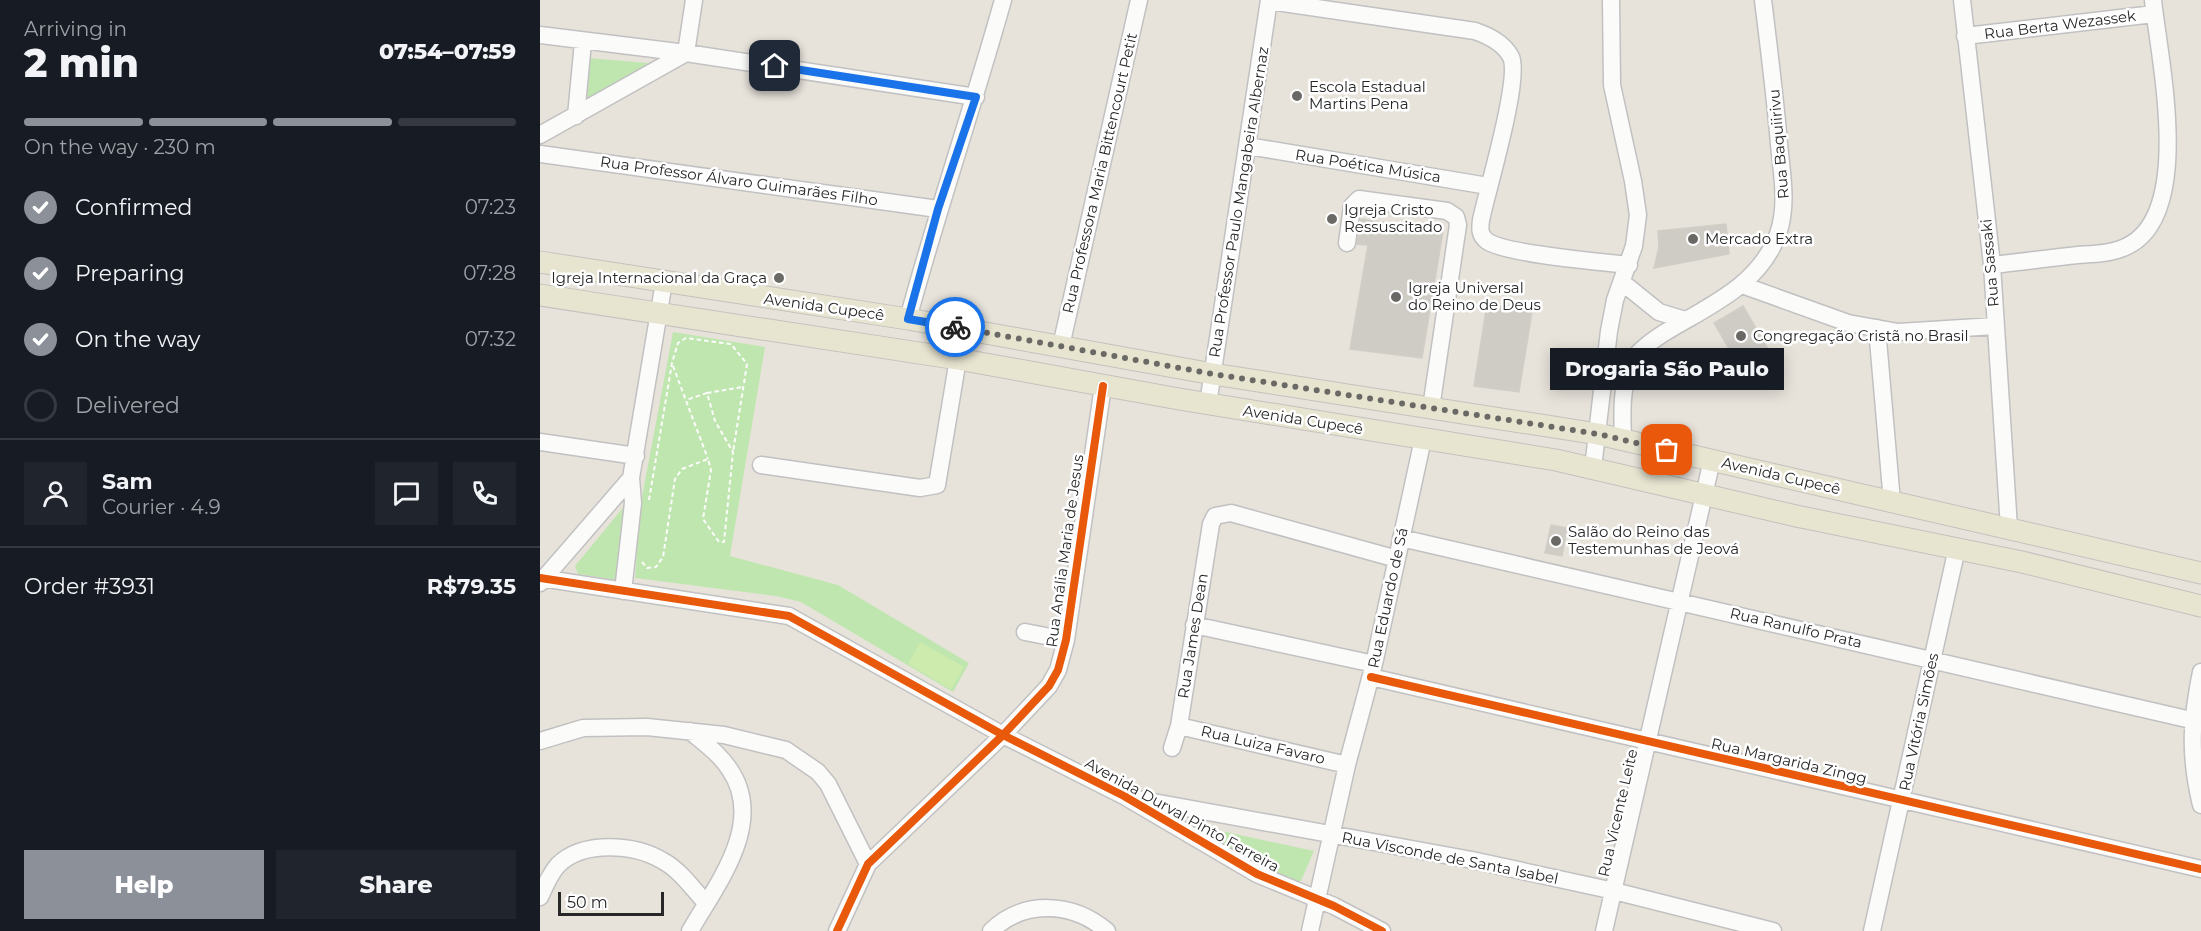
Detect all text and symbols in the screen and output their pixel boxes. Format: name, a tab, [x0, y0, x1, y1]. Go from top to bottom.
street label: Rua Berta Wezassek	[1983, 6, 2137, 43]
text: Arriving in	[24, 17, 127, 41]
street label: Rua Professora Maria Bittencourt Petit	[1058, 31, 1141, 315]
text: 07:54–07:59	[379, 38, 516, 65]
text: 2 min	[24, 39, 139, 87]
pin	[749, 40, 800, 91]
street label: Rua Professor Paulo Mangabeira Albernaz	[1205, 45, 1273, 359]
icon: home	[758, 49, 791, 82]
place label: Escola Estadual Martins Pena	[1309, 77, 1426, 113]
street label: Rua Baquiirivu	[1764, 88, 1793, 200]
marker: Escola Estadual Martins Pena	[1290, 89, 1304, 103]
text: On the way · 230 m	[24, 135, 216, 159]
street label: Rua Poética Música	[1294, 145, 1442, 186]
street label: Rua Professor Álvaro Guimarães Filho	[599, 152, 879, 209]
icon: check	[24, 191, 57, 224]
text: Confirmed	[75, 194, 192, 221]
text: 07:23	[465, 195, 516, 219]
place label: Igreja Cristo Ressuscitado	[1344, 200, 1442, 236]
marker: Igreja Cristo Ressuscitado	[1325, 212, 1339, 226]
street label: Rua Sassaki	[1976, 218, 2003, 308]
place label: Mercado Extra	[1705, 229, 1813, 248]
marker: Mercado Extra	[1686, 232, 1700, 246]
icon: check	[24, 257, 57, 290]
text: Preparing	[75, 260, 184, 287]
text: 07:28	[463, 261, 516, 285]
place label: Igreja Internacional da Graça	[551, 268, 767, 287]
marker: Igreja Internacional da Graça	[772, 271, 786, 285]
place label: Igreja Universal do Reino de Deus	[1408, 278, 1541, 314]
street label: Avenida Cupecê	[763, 289, 886, 324]
marker: Igreja Universal do Reino de Deus	[1389, 290, 1403, 304]
courier	[925, 297, 985, 357]
icon: bike	[939, 311, 972, 344]
icon: check	[24, 323, 57, 356]
text: On the way	[75, 326, 200, 353]
place label: Congregação Cristã no Brasil	[1753, 326, 1969, 345]
text: 07:32	[465, 327, 516, 351]
marker: Congregação Cristã no Brasil	[1734, 329, 1748, 343]
callout: Drogaria São Paulo	[1550, 348, 1784, 390]
text: Drogaria São Paulo	[1565, 357, 1769, 381]
text: Delivered	[75, 392, 180, 419]
street label: Avenida Cupecê	[1242, 401, 1365, 438]
pin	[1641, 424, 1692, 475]
icon: bag	[1650, 433, 1683, 466]
street label: Rua Anália Maria de Jesus	[1042, 453, 1087, 649]
street label: Avenida Cupecê	[1720, 453, 1842, 498]
button: person	[24, 462, 87, 525]
button: chat	[375, 462, 438, 525]
button: phone	[453, 462, 516, 525]
text: Sam	[102, 468, 153, 495]
text: Courier · 4.9	[102, 495, 221, 519]
place label: Salão do Reino das Testemunhas de Jeová	[1568, 522, 1739, 558]
street label: Rua Eduardo de Sá	[1363, 526, 1412, 670]
marker: Salão do Reino das Testemunhas de Jeová	[1549, 534, 1563, 548]
street label: Rua James Dean	[1173, 572, 1212, 700]
text: Order #3931	[24, 573, 155, 600]
text: R$79.35	[427, 573, 516, 600]
street label: Rua Ranulfo Prata	[1728, 603, 1864, 652]
street label: Rua Vitória Simões	[1895, 651, 1942, 793]
street label: Rua Luiza Favaro	[1199, 721, 1327, 768]
street label: Rua Margarida Zingg	[1709, 733, 1869, 788]
street label: Rua Vicente Leite	[1594, 747, 1641, 879]
street label: Avenida Durval Pinto Ferreira	[1082, 753, 1283, 876]
street label: Rua Visconde de Santa Isabel	[1340, 827, 1560, 888]
button: Help	[24, 850, 264, 919]
button: Share	[276, 850, 516, 919]
scale bar	[558, 889, 664, 916]
text: 50 m	[567, 893, 608, 912]

